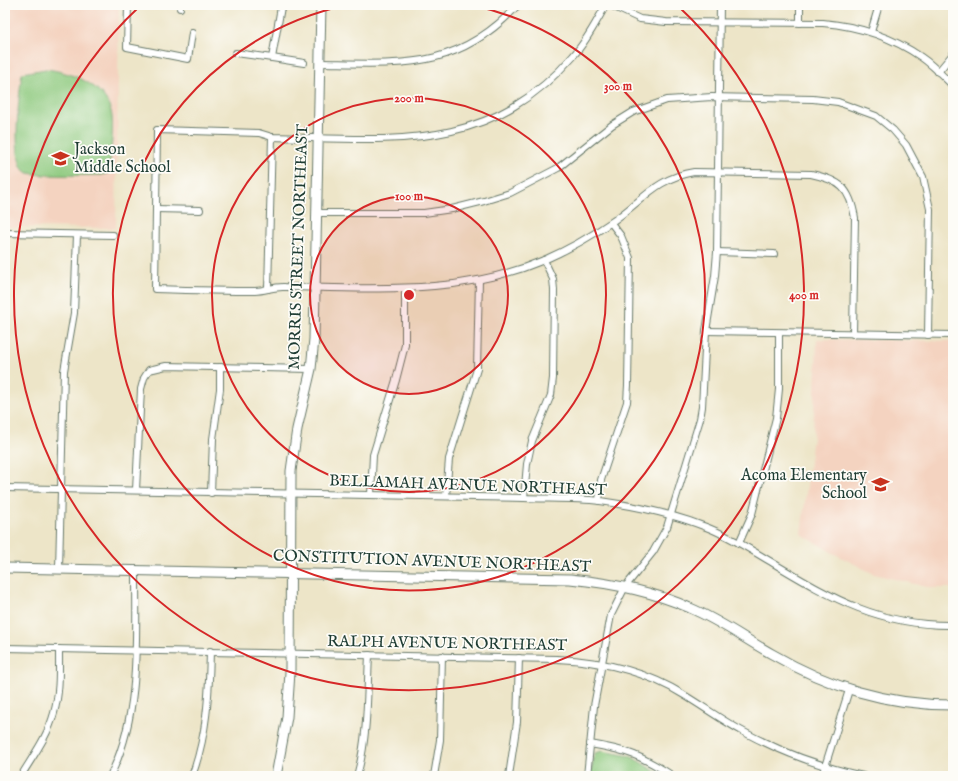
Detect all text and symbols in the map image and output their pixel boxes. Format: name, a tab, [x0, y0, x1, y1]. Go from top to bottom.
text: 300 m	[604, 79, 633, 94]
text: 200 m	[394, 91, 424, 106]
street label: MORRIS STREET NORTHEAST	[285, 124, 313, 370]
place label: Jackson Middle School	[72, 140, 171, 178]
school or university icon: Jackson Middle School	[51, 149, 71, 169]
text: 100 m	[395, 189, 424, 204]
centre of rings	[402, 288, 416, 302]
text: 400 m	[789, 288, 820, 303]
place label: Acoma Elementary School	[740, 466, 868, 504]
street label: BELLAMAH AVENUE NORTHEAST	[329, 471, 607, 501]
school or university icon: Acoma Elementary School	[870, 475, 890, 495]
street label: CONSTITUTION AVENUE NORTHEAST	[273, 546, 592, 578]
street label: RALPH AVENUE NORTHEAST	[327, 632, 568, 656]

